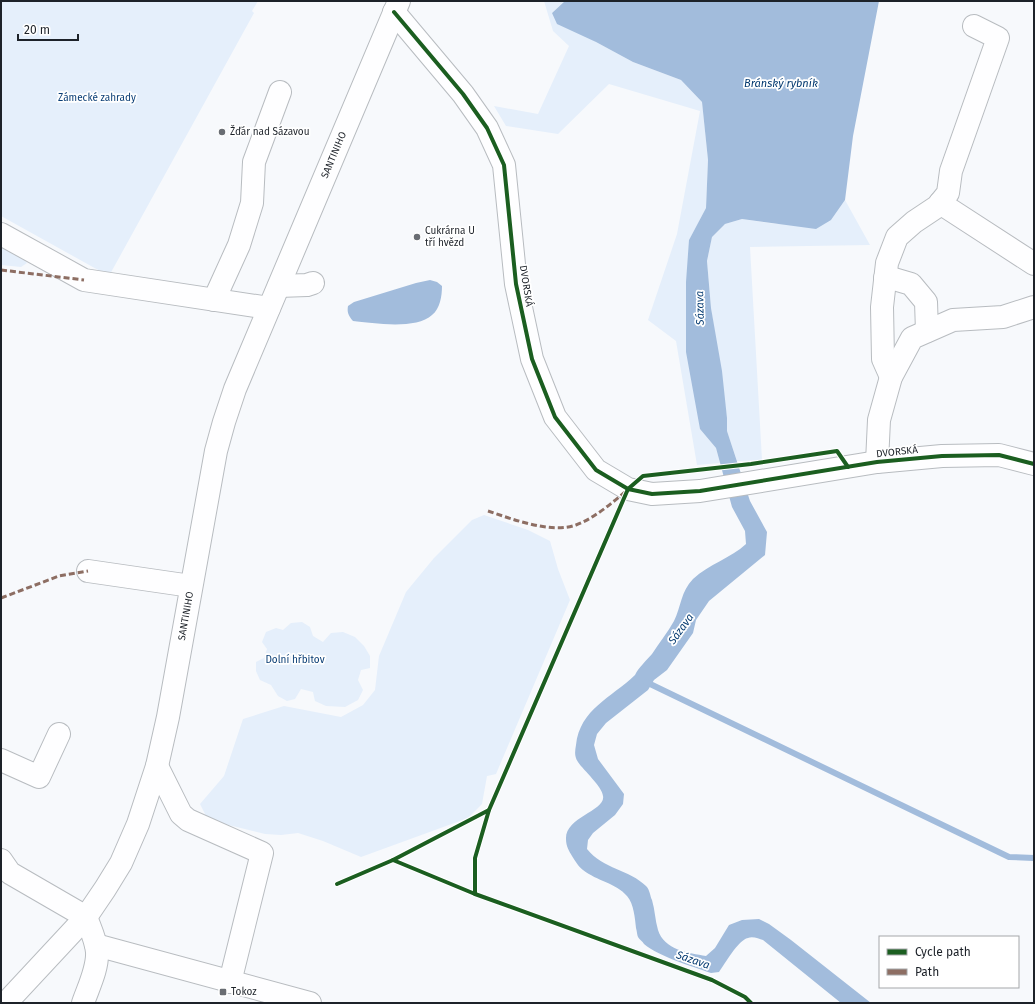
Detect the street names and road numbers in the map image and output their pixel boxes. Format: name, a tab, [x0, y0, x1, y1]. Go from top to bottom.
street label: SANTINIHO	[319, 130, 349, 180]
street label: DVORSKÁ	[517, 264, 537, 308]
street label: DVORSKÁ	[875, 442, 919, 460]
street label: SANTINIHO	[176, 590, 196, 641]

